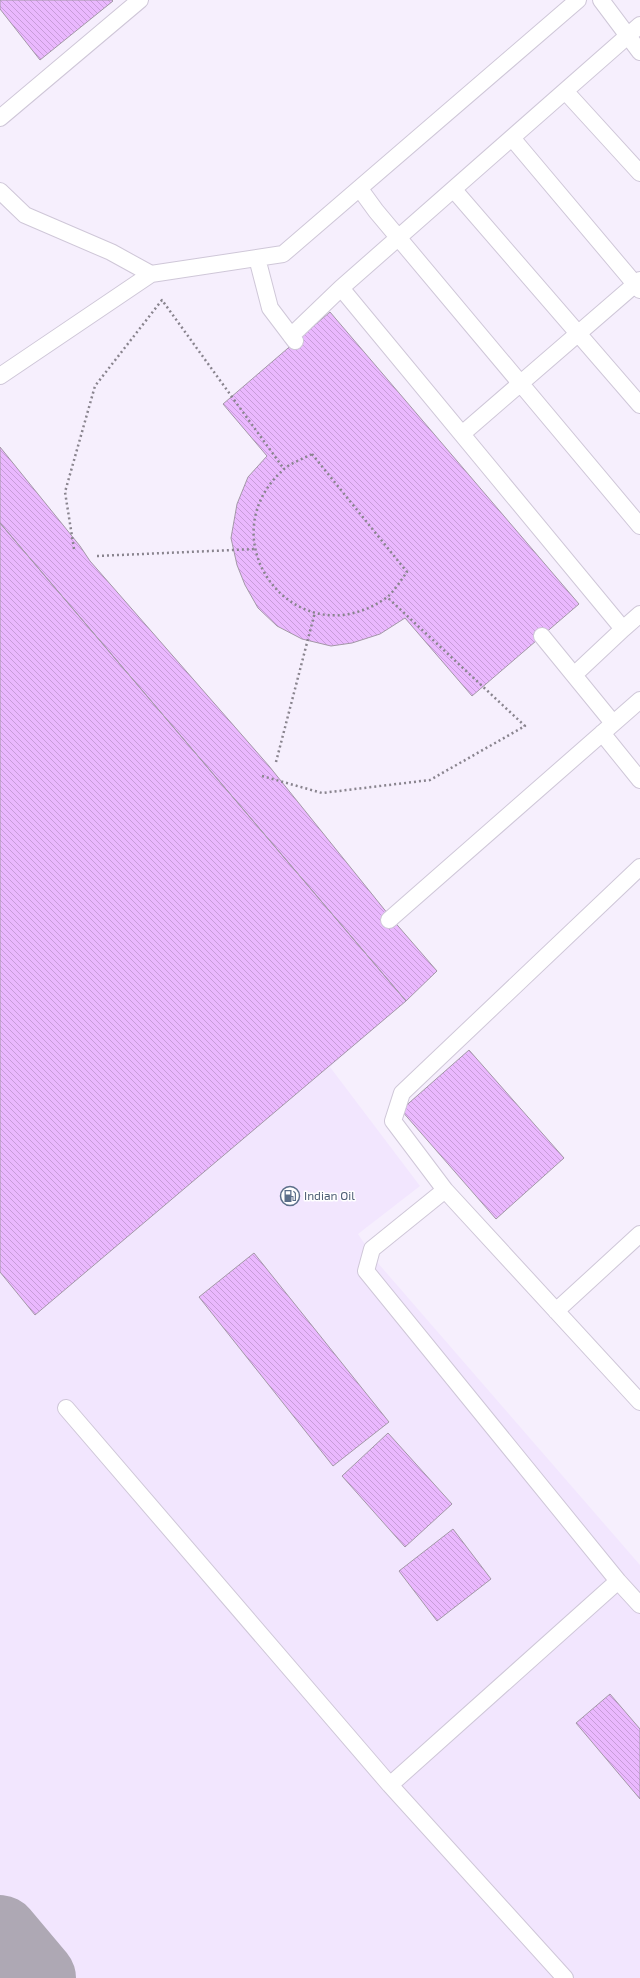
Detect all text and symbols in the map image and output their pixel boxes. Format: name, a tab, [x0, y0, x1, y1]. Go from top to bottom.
fuel station icon: Indian Oil	[279, 1185, 301, 1207]
place label: Indian Oil	[304, 1188, 355, 1202]

